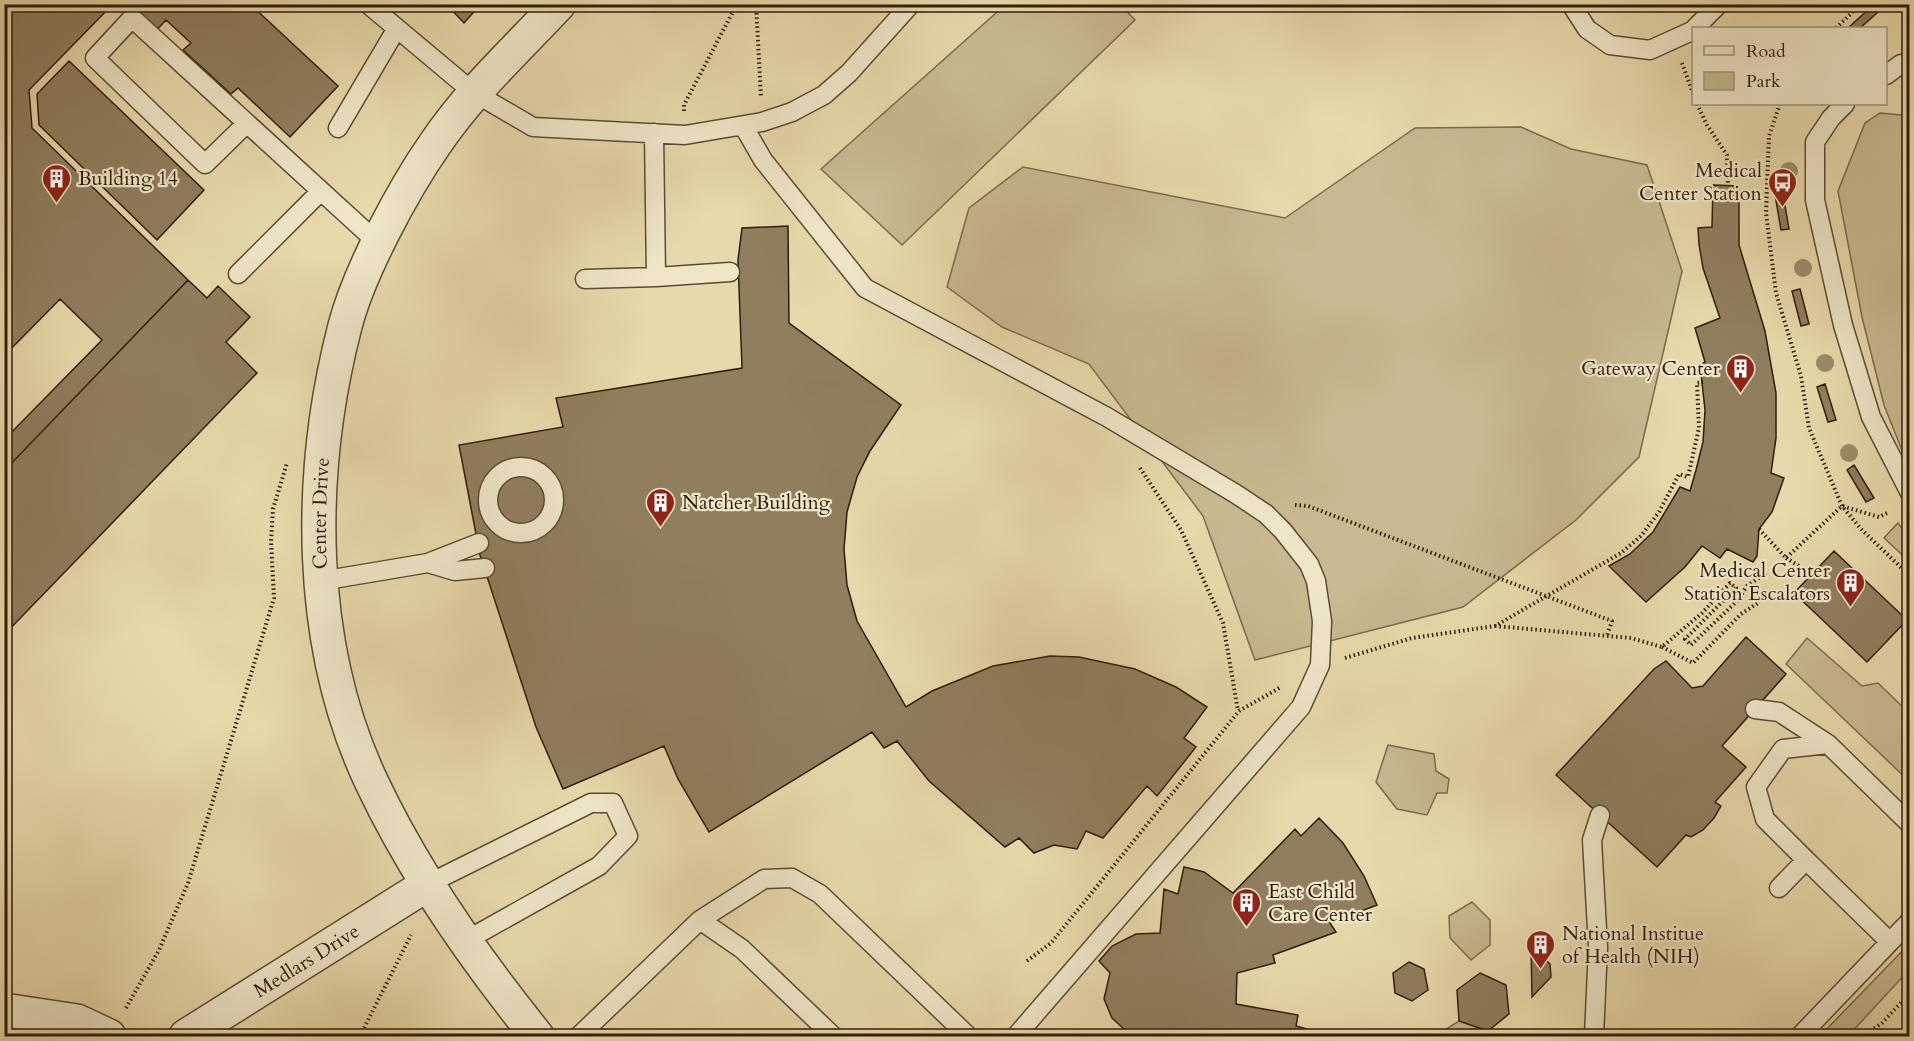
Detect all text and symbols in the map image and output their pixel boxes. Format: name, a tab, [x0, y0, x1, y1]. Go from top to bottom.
legend	[1692, 27, 1887, 105]
text: Road	[1746, 39, 1786, 64]
text: Park	[1746, 69, 1781, 94]
place label: Medical Center Station	[1639, 157, 1763, 207]
building icon: Building 14	[41, 162, 73, 204]
place label: Building 14	[78, 165, 178, 192]
bus stop icon: Medical Center Station	[1767, 166, 1799, 208]
building icon: Gateway Center	[1725, 352, 1757, 394]
place label: Gateway Center	[1581, 355, 1721, 382]
street label: Center Drive	[305, 456, 336, 570]
building icon: Natcher Building	[645, 486, 677, 528]
place label: Natcher Building	[682, 489, 831, 516]
place label: Medical Center Station Escalators	[1684, 557, 1831, 607]
building icon: Medical Center Station Escalators	[1835, 566, 1867, 608]
place label: East Child Care Center	[1268, 878, 1373, 928]
building icon: East Child Care Center	[1231, 886, 1263, 928]
street label: Medlars Drive	[248, 917, 364, 1004]
place label: National Institue of Health (NIH)	[1562, 920, 1704, 970]
building icon: National Institue of Health (NIH)	[1525, 928, 1557, 970]

